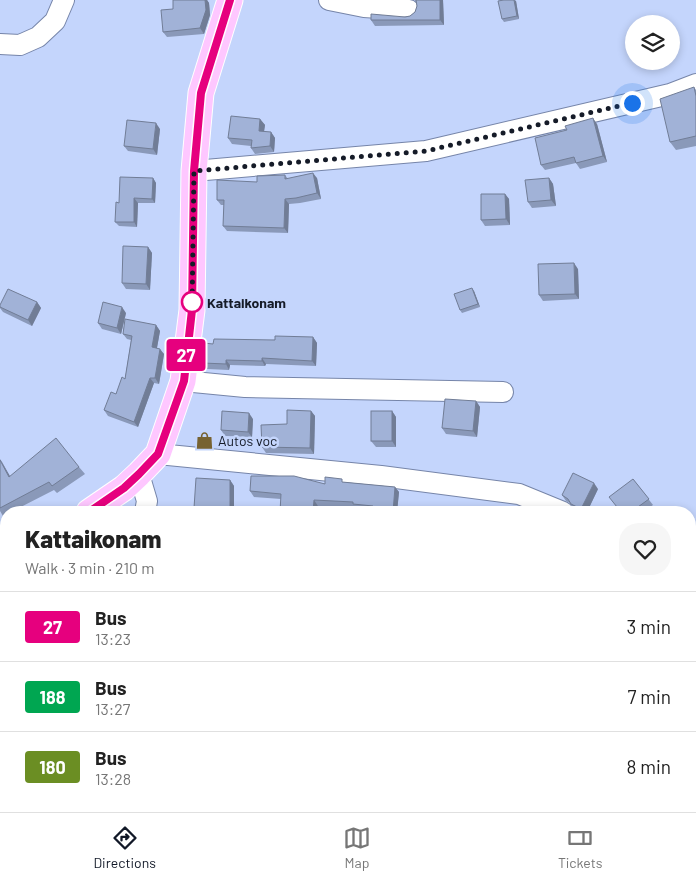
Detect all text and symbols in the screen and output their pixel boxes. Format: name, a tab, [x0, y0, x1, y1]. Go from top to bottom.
map controls	[625, 15, 680, 70]
button: layers	[625, 15, 680, 70]
your location	[620, 91, 645, 116]
marker: Kattaikonam	[181, 291, 203, 313]
place label: Kattaikonam	[207, 294, 286, 311]
line badge: 27	[164, 339, 208, 371]
text: 27	[176, 344, 196, 366]
shop icon: Autos voc	[194, 430, 214, 450]
place label: Autos voc	[218, 432, 277, 449]
button: heart	[619, 523, 671, 575]
text: Kattaikonam	[25, 524, 161, 553]
text: Walk · 3 min · 210 m	[25, 558, 155, 577]
text: Bus	[95, 606, 127, 629]
text: 3 min	[627, 615, 671, 638]
text: 27	[43, 616, 62, 638]
text: 13:23	[95, 629, 131, 648]
text: Bus	[95, 676, 127, 699]
text: 7 min	[627, 685, 671, 708]
text: 188	[40, 686, 65, 708]
text: 13:27	[95, 699, 130, 718]
text: Bus	[95, 746, 127, 769]
text: 8 min	[627, 755, 671, 778]
text: 180	[39, 756, 66, 778]
text: 13:28	[95, 769, 131, 788]
tab: Directions	[93, 824, 156, 871]
tab: Map	[343, 824, 371, 871]
tab: Tickets	[558, 824, 603, 871]

